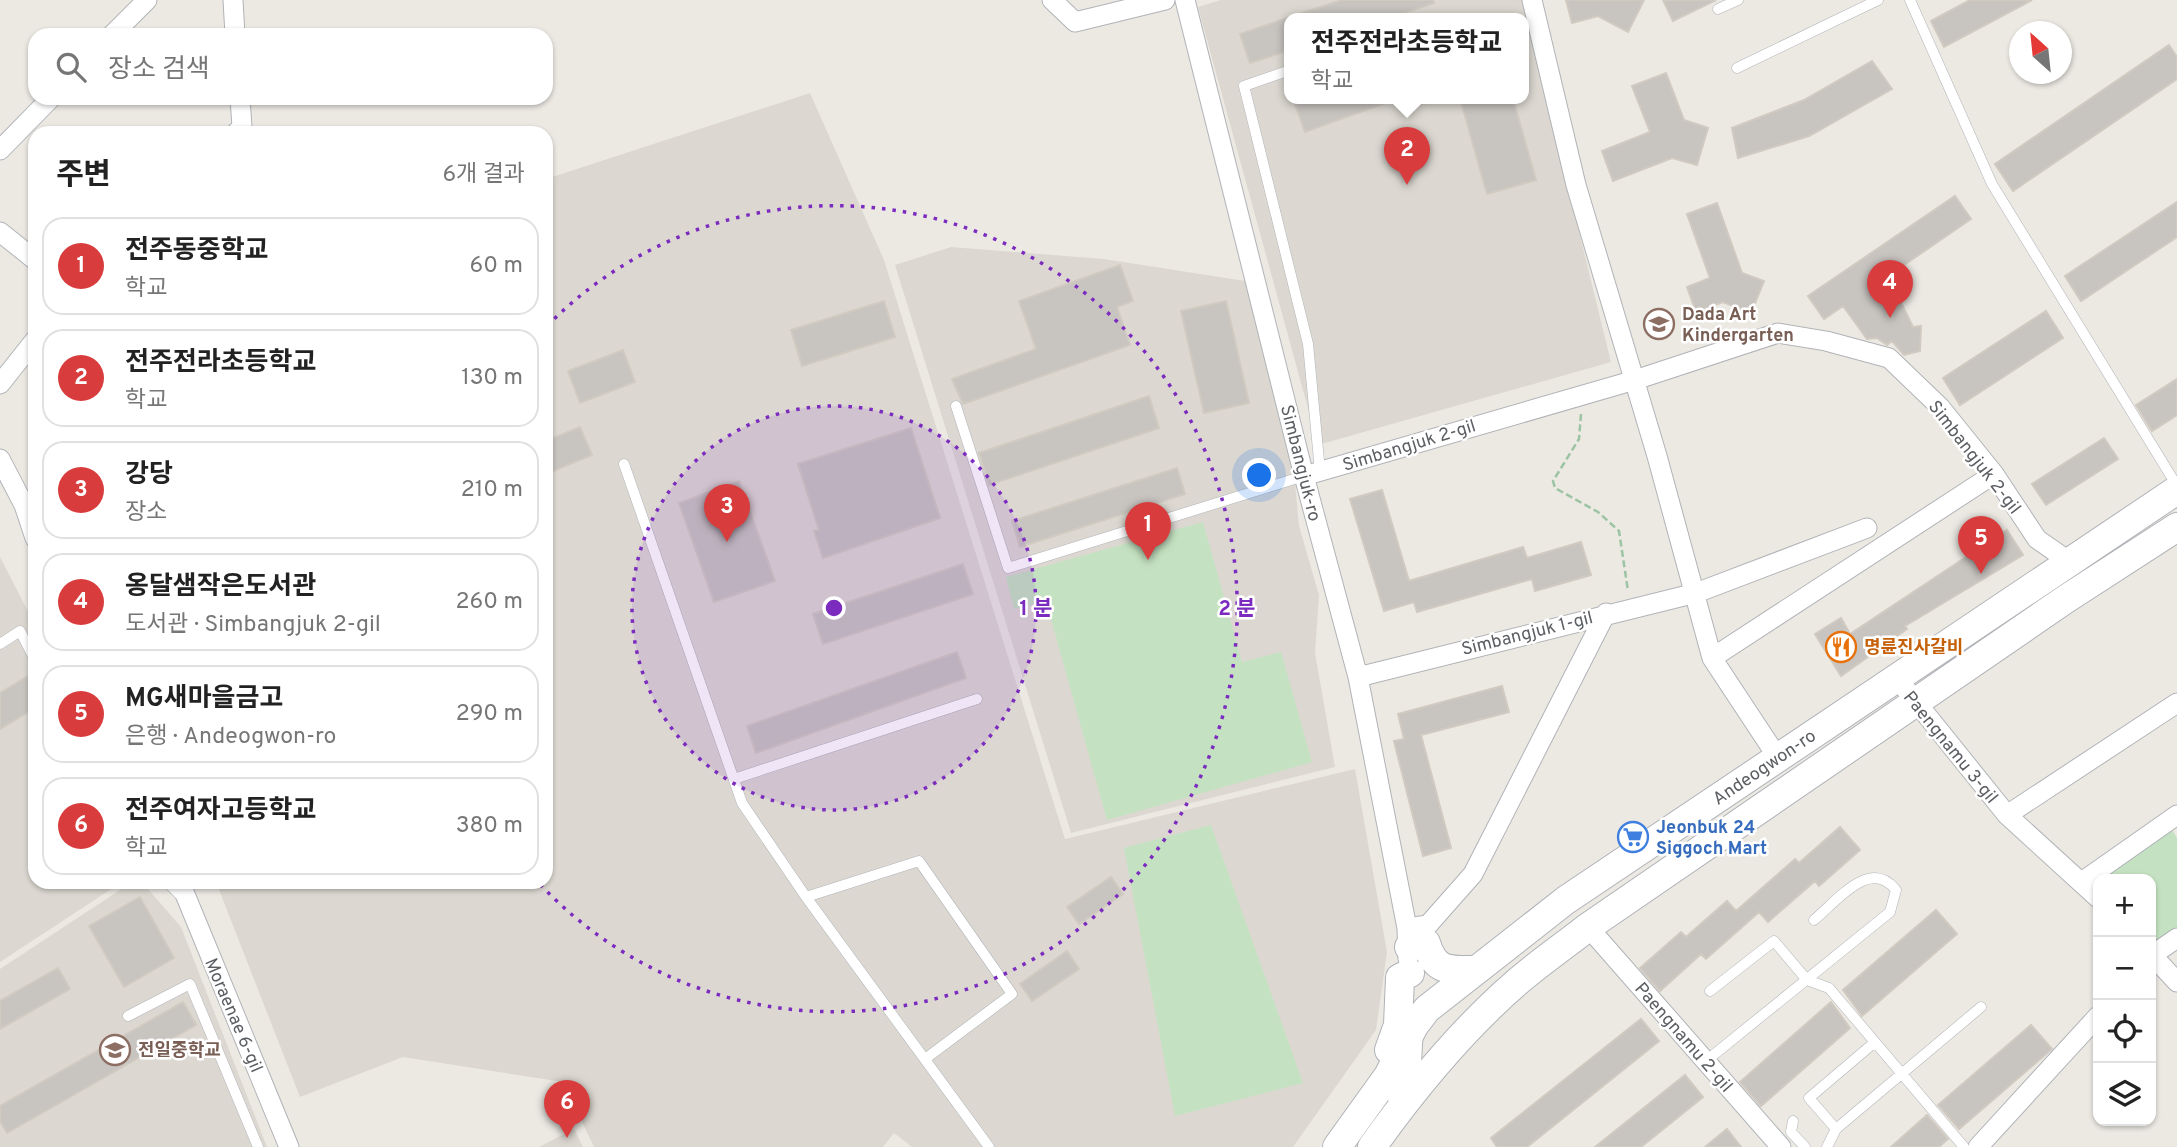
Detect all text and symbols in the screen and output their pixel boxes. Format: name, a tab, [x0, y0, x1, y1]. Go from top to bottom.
popup	[1284, 13, 1529, 104]
north arrow	[2009, 21, 2072, 84]
search box	[28, 28, 553, 105]
text: 전주전라초등학교	[1311, 28, 1502, 61]
icon: search	[52, 48, 90, 86]
text: 장소 검색	[108, 54, 210, 87]
text: 학교	[1311, 68, 1353, 97]
pin: 2	[1384, 127, 1430, 185]
text: 주변	[56, 158, 111, 195]
text: 6개 결과	[442, 161, 525, 190]
text: 전주동중학교	[125, 235, 269, 268]
text: 1	[76, 252, 86, 281]
text: 60 m	[470, 252, 523, 281]
pin: 4	[1867, 260, 1913, 318]
text: 학교	[125, 275, 167, 304]
place label: Dada Art Kindergarten	[1682, 304, 1794, 348]
school or university icon: Dada Art Kindergarten	[1642, 307, 1676, 341]
text: 전주전라초등학교	[125, 347, 316, 380]
text: 2	[74, 364, 88, 393]
text: 130 m	[461, 364, 523, 393]
text: 학교	[125, 387, 167, 416]
street label: Simbangjuk 2-gil	[1922, 396, 2025, 519]
street label: Simbangjuk-ro	[1274, 403, 1325, 524]
street label: Simbangjuk 2-gil	[1340, 415, 1479, 478]
your location	[1242, 458, 1276, 492]
text: 강당	[125, 459, 173, 492]
text: 3	[74, 476, 88, 505]
text: 210 m	[461, 476, 523, 505]
pin: 3	[704, 484, 750, 542]
text: 장소	[125, 499, 167, 528]
pin: 1	[1125, 502, 1171, 560]
pin: 5	[1958, 516, 2004, 574]
text: 옹달샘작은도서관	[125, 571, 316, 604]
text: 4	[74, 588, 88, 617]
text: 260 m	[456, 588, 523, 617]
centre of rings	[822, 596, 846, 620]
text: 1 분	[1020, 596, 1052, 623]
text: 2 분	[1218, 596, 1256, 623]
street label: Simbangjuk 1-gil	[1459, 607, 1595, 662]
text: 도서관 · Simbangjuk 2-gil	[125, 611, 381, 640]
restaurant icon: 명륜진사갈비	[1824, 630, 1858, 664]
place label: 명륜진사갈비	[1864, 637, 1963, 660]
text: MG새마을금고	[125, 683, 283, 716]
street label: Paengnamu 3-gil	[1897, 687, 2002, 809]
text: 5	[74, 700, 88, 729]
text: 290 m	[456, 700, 523, 729]
text: 은행 · Andeogwon-ro	[125, 723, 336, 752]
street label: Andeogwon-ro	[1709, 725, 1821, 811]
text: 전주여자고등학교	[125, 795, 316, 828]
text: 6	[74, 812, 88, 841]
text: 380 m	[456, 812, 523, 841]
place label: Jeonbuk 24 Siggoch Mart	[1656, 817, 1767, 861]
supermarket icon: Jeonbuk 24 Siggoch Mart	[1616, 820, 1650, 854]
text: 학교	[125, 835, 167, 864]
map controls	[2093, 874, 2156, 1126]
button: +	[2093, 874, 2156, 937]
button: −	[2093, 937, 2156, 1000]
street label: Moraenae 6-gil	[198, 955, 267, 1076]
street label: Paengnamu 2-gil	[1629, 978, 1737, 1098]
button: locate	[2093, 1000, 2156, 1063]
school or university icon: 전일중학교	[98, 1033, 132, 1067]
place label: 전일중학교	[138, 1040, 221, 1063]
button: layers	[2093, 1063, 2156, 1126]
pin: 6	[544, 1080, 590, 1138]

